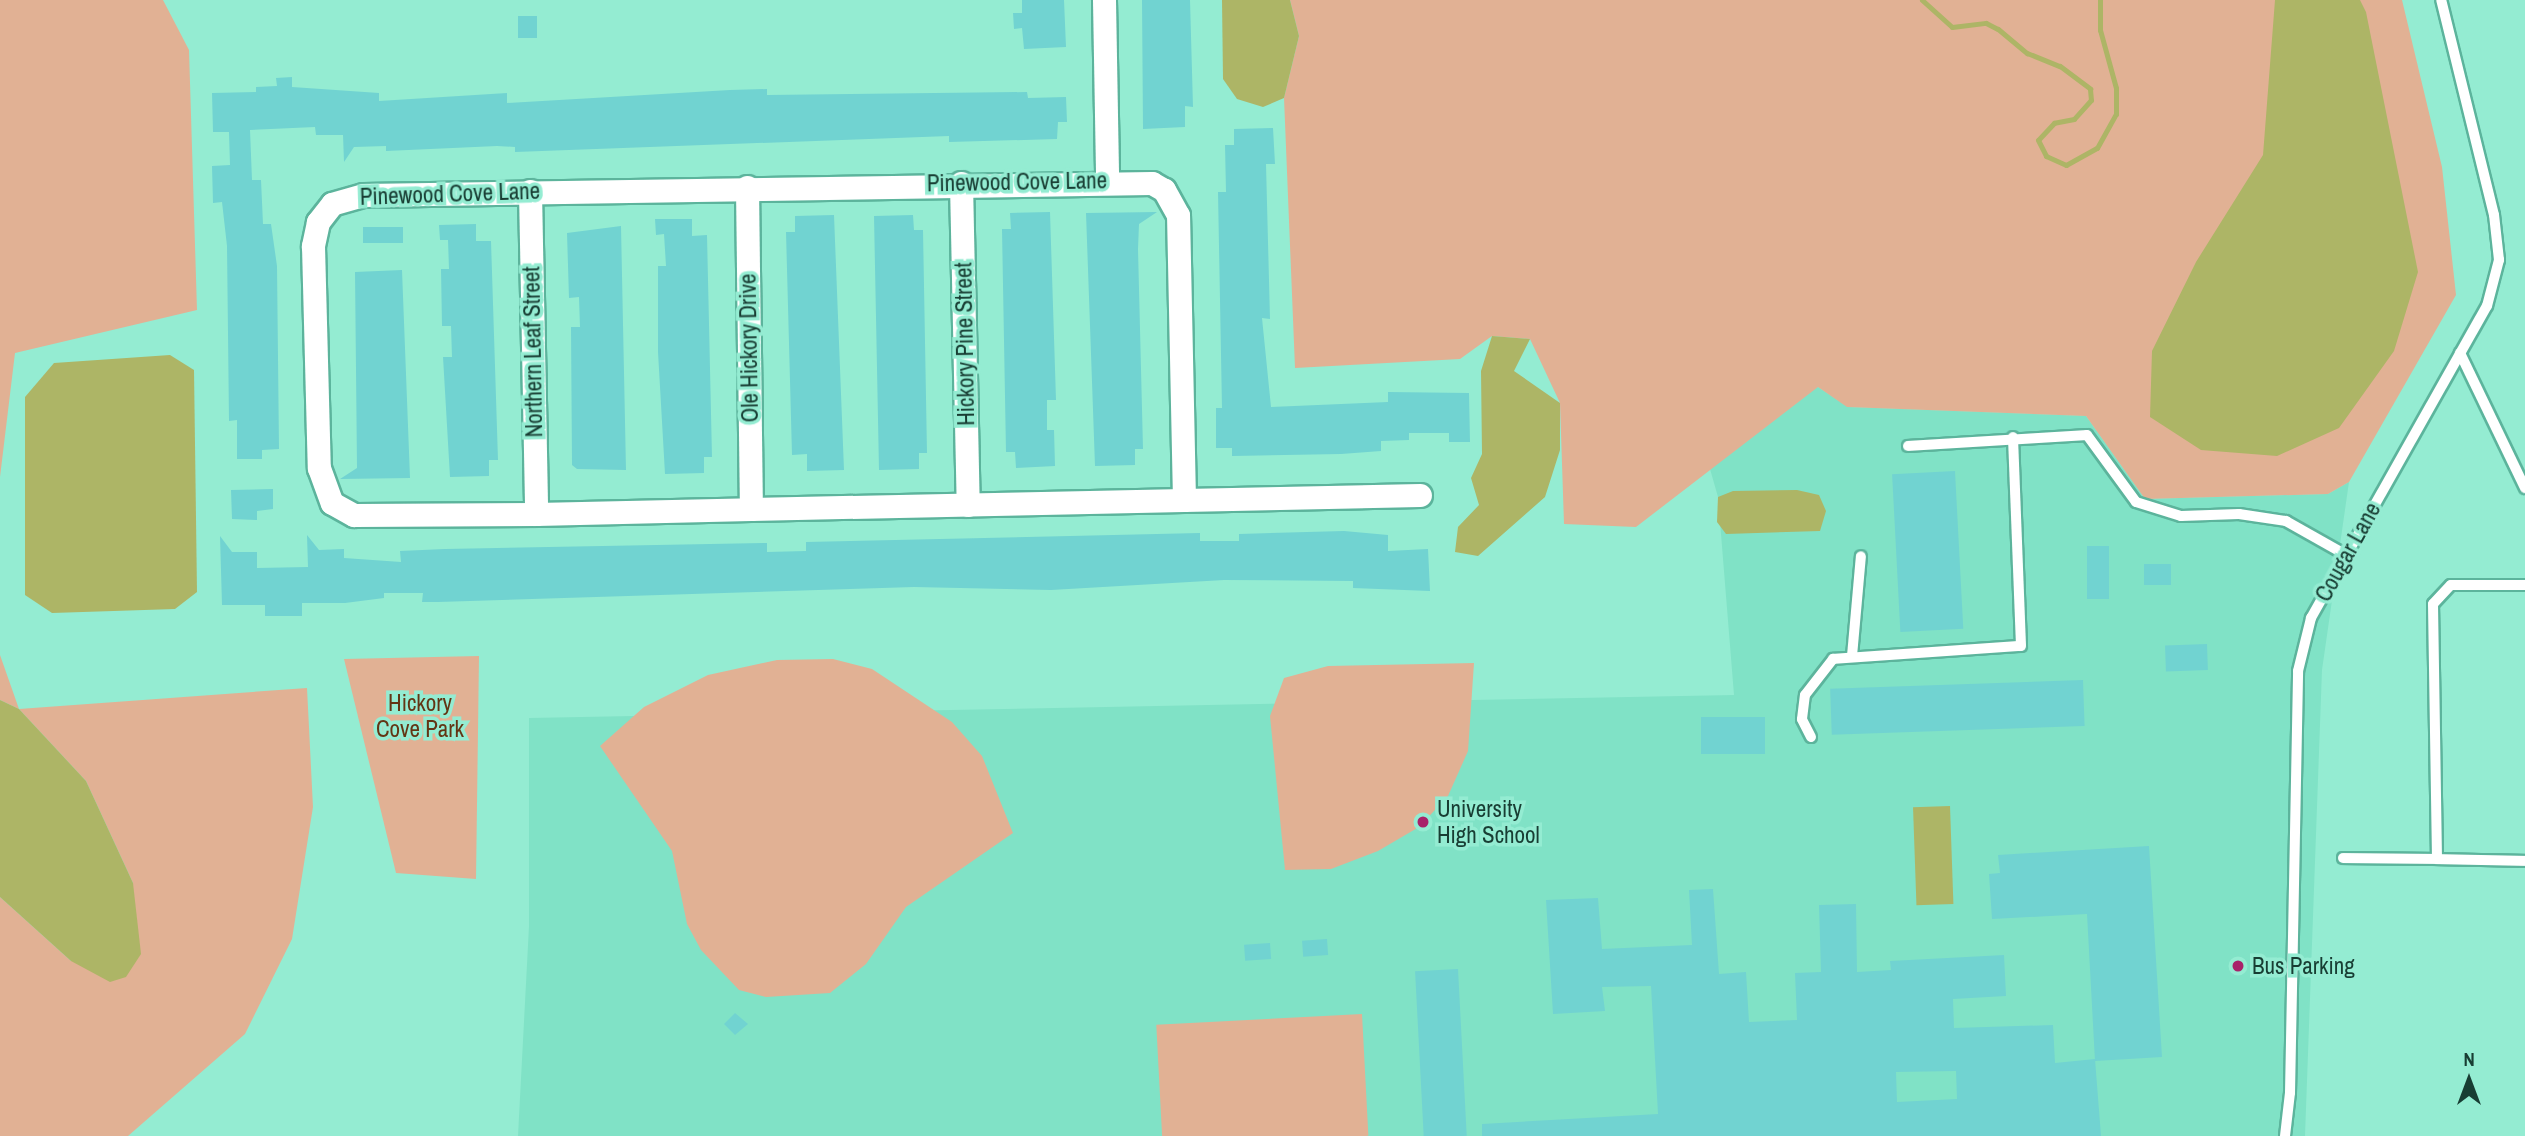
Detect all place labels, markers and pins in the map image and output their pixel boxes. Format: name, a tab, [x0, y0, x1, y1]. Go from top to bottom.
place label: University High School	[1437, 795, 1540, 849]
marker: University High School	[1415, 814, 1431, 830]
place label: Bus Parking	[2252, 952, 2355, 980]
marker: Bus Parking	[2230, 958, 2246, 974]

